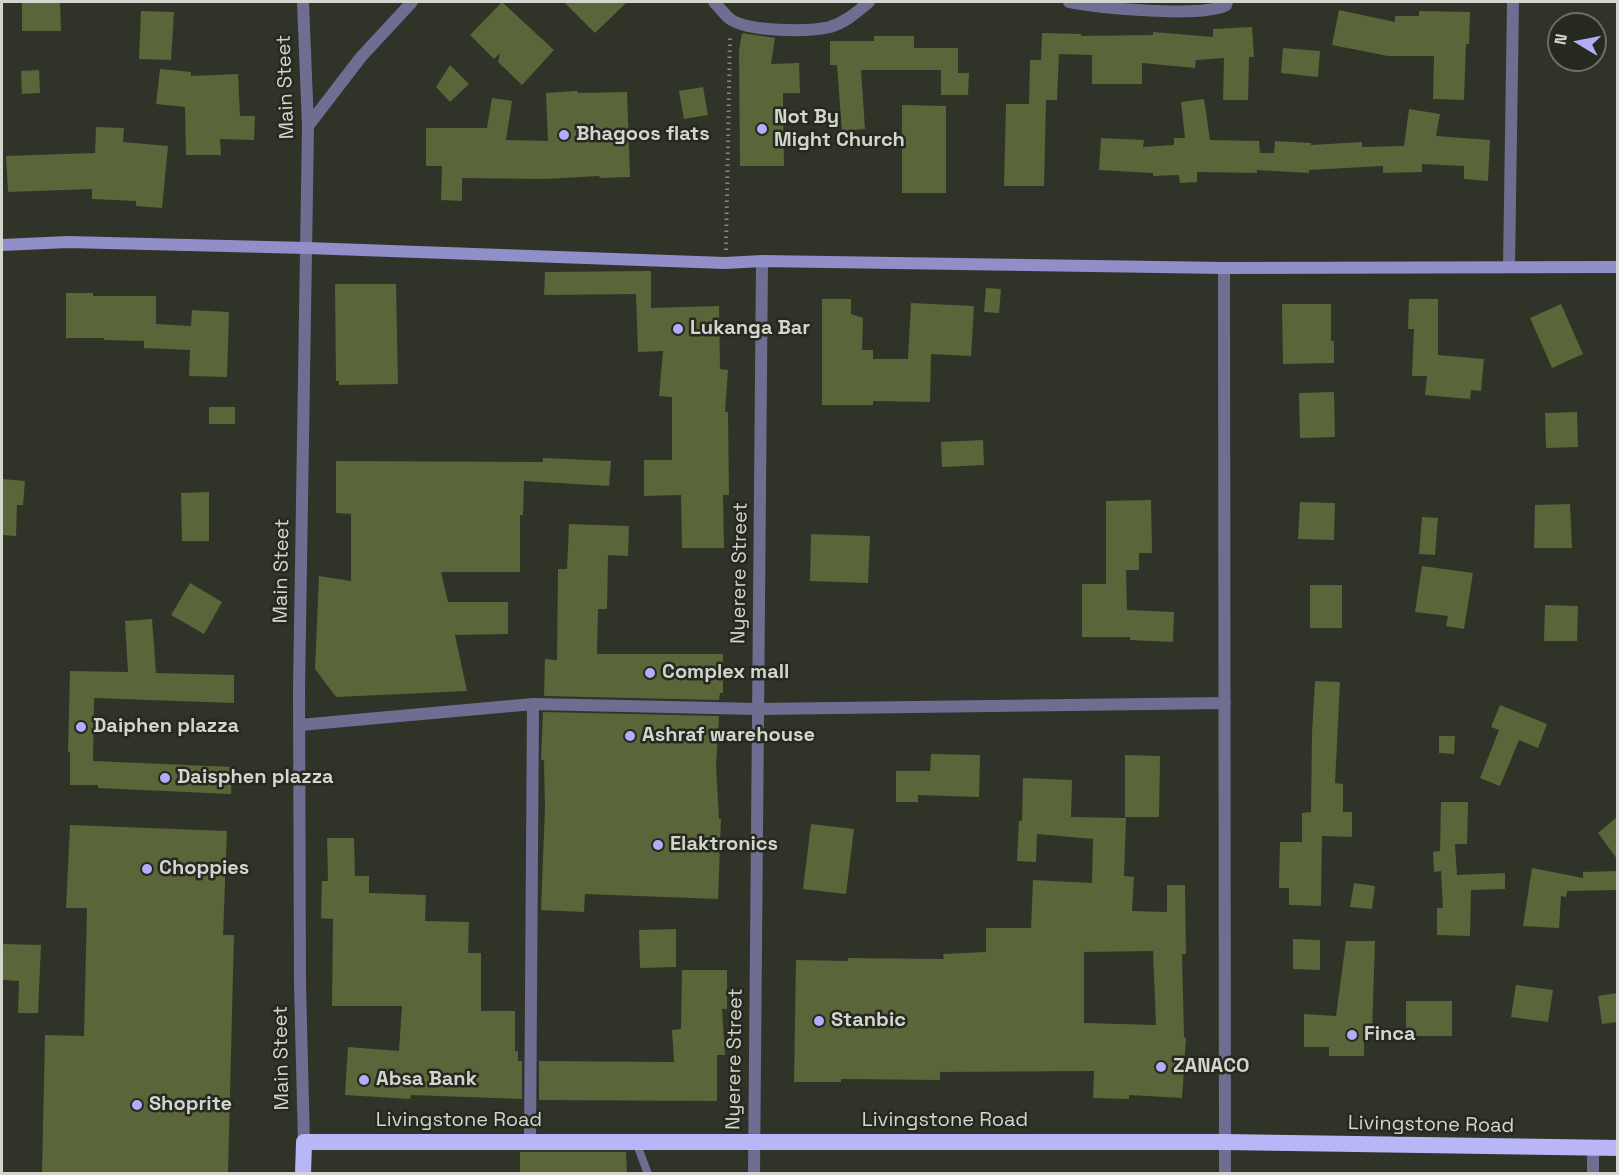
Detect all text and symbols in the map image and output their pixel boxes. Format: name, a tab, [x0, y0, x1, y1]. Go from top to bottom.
north arrow	[1547, 12, 1607, 72]
text: N	[1549, 32, 1572, 46]
street label: Main Steet	[272, 34, 300, 140]
place label: Not By Might Church	[774, 106, 905, 153]
marker: Not By Might Church	[755, 122, 769, 136]
place label: Bhagoos flats	[576, 123, 710, 147]
marker: Bhagoos flats	[557, 128, 571, 142]
place label: Lukanga Bar	[690, 317, 810, 341]
marker: Lukanga Bar	[671, 322, 685, 336]
street label: Nyerere Street	[727, 502, 753, 644]
street label: Main Steet	[269, 518, 295, 624]
place label: Complex mall	[662, 661, 789, 685]
marker: Complex mall	[643, 666, 657, 680]
place label: Daiphen plazza	[93, 715, 239, 739]
marker: Daiphen plazza	[74, 720, 88, 734]
place label: Ashraf warehouse	[642, 724, 815, 748]
marker: Ashraf warehouse	[623, 729, 637, 743]
place label: Daisphen plazza	[177, 766, 334, 790]
marker: Daisphen plazza	[158, 771, 172, 785]
place label: Elaktronics	[670, 833, 778, 857]
marker: Elaktronics	[651, 838, 665, 852]
place label: Choppies	[159, 857, 249, 881]
marker: Choppies	[140, 862, 154, 876]
street label: Nyerere Street	[722, 988, 748, 1130]
street label: Main Steet	[269, 1005, 295, 1111]
place label: Stanbic	[831, 1009, 906, 1033]
marker: Stanbic	[812, 1014, 826, 1028]
place label: Finca	[1364, 1023, 1416, 1047]
marker: Finca	[1345, 1028, 1359, 1042]
place label: ZANACO	[1173, 1055, 1250, 1079]
marker: ZANACO	[1154, 1060, 1168, 1074]
place label: Absa Bank	[376, 1068, 477, 1092]
marker: Absa Bank	[357, 1073, 371, 1087]
place label: Shoprite	[149, 1093, 232, 1117]
marker: Shoprite	[130, 1098, 144, 1112]
street label: Livingstone Road	[376, 1109, 542, 1133]
street label: Livingstone Road	[862, 1109, 1028, 1133]
street label: Livingstone Road	[1348, 1112, 1514, 1138]

